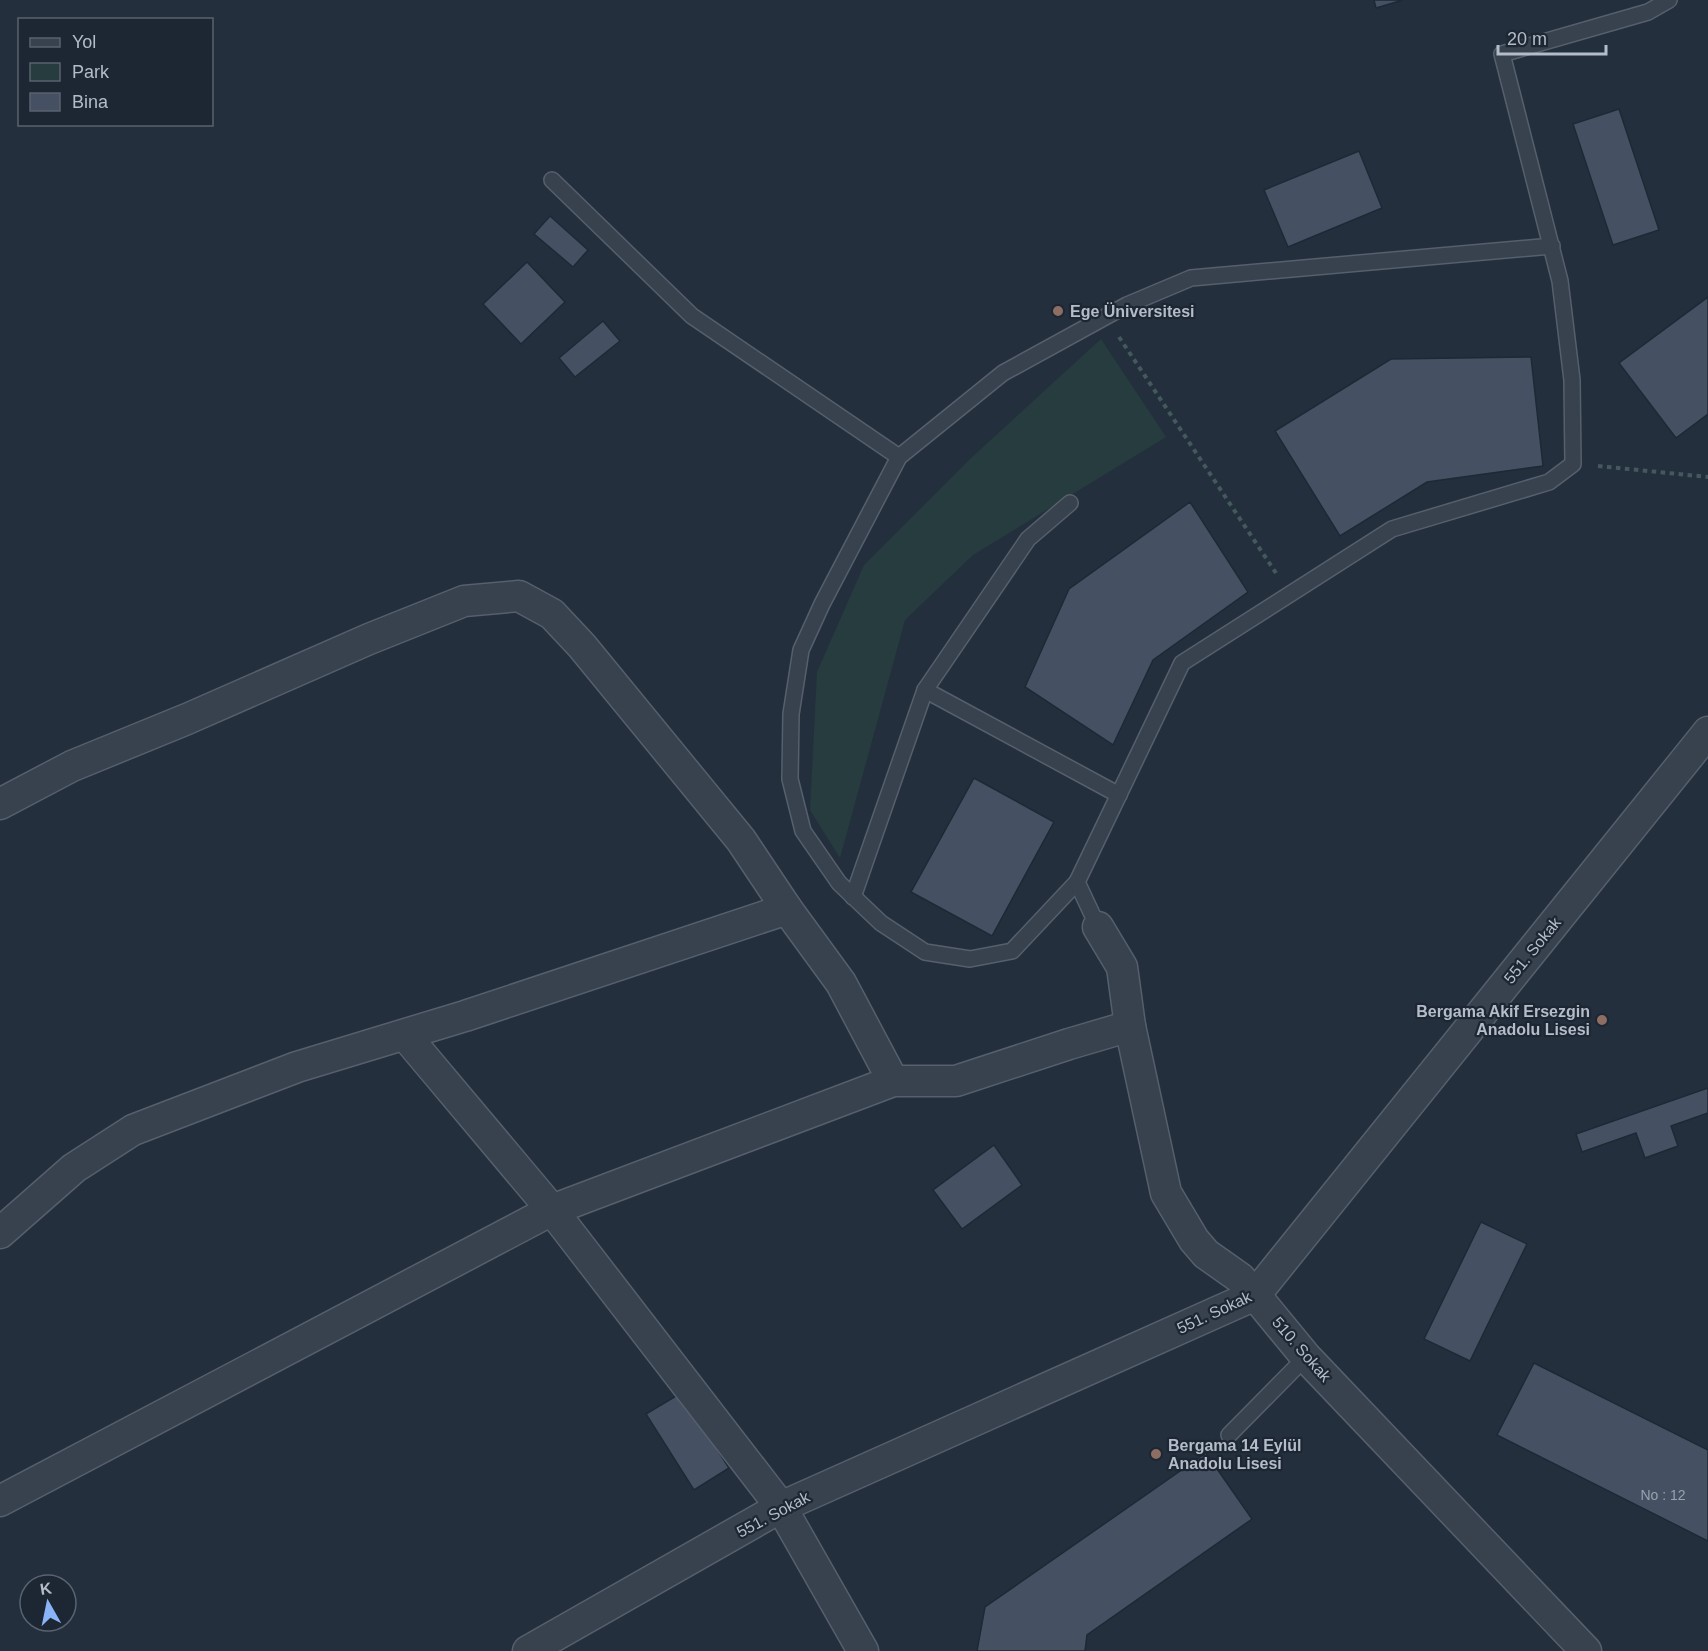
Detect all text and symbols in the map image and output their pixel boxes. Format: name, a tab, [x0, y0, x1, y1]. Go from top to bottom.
legend	[18, 18, 213, 126]
scale bar	[1498, 18, 1606, 56]
text: 20 m	[1507, 29, 1547, 49]
text: Yol	[72, 32, 96, 52]
text: Park	[72, 62, 110, 82]
text: Bina	[72, 92, 109, 112]
place label: Ege Üniversitesi	[1070, 302, 1195, 320]
marker: Ege Üniversitesi	[1051, 304, 1065, 318]
street label: 551. Sokak	[1501, 913, 1565, 987]
place label: Bergama Akif Ersezgin Anadolu Lisesi	[1416, 1003, 1590, 1038]
marker: Bergama Akif Ersezgin Anadolu Lisesi	[1595, 1013, 1609, 1027]
street label: 551. Sokak	[1174, 1287, 1255, 1337]
street label: 510. Sokak	[1269, 1314, 1335, 1386]
place label: Bergama 14 Eylül Anadolu Lisesi	[1168, 1437, 1301, 1472]
marker: Bergama 14 Eylül Anadolu Lisesi	[1149, 1447, 1163, 1461]
house number: No : 12	[1640, 1487, 1686, 1503]
street label: 551. Sokak	[734, 1488, 813, 1541]
north arrow	[18, 1573, 78, 1633]
text: K	[39, 1579, 53, 1598]

